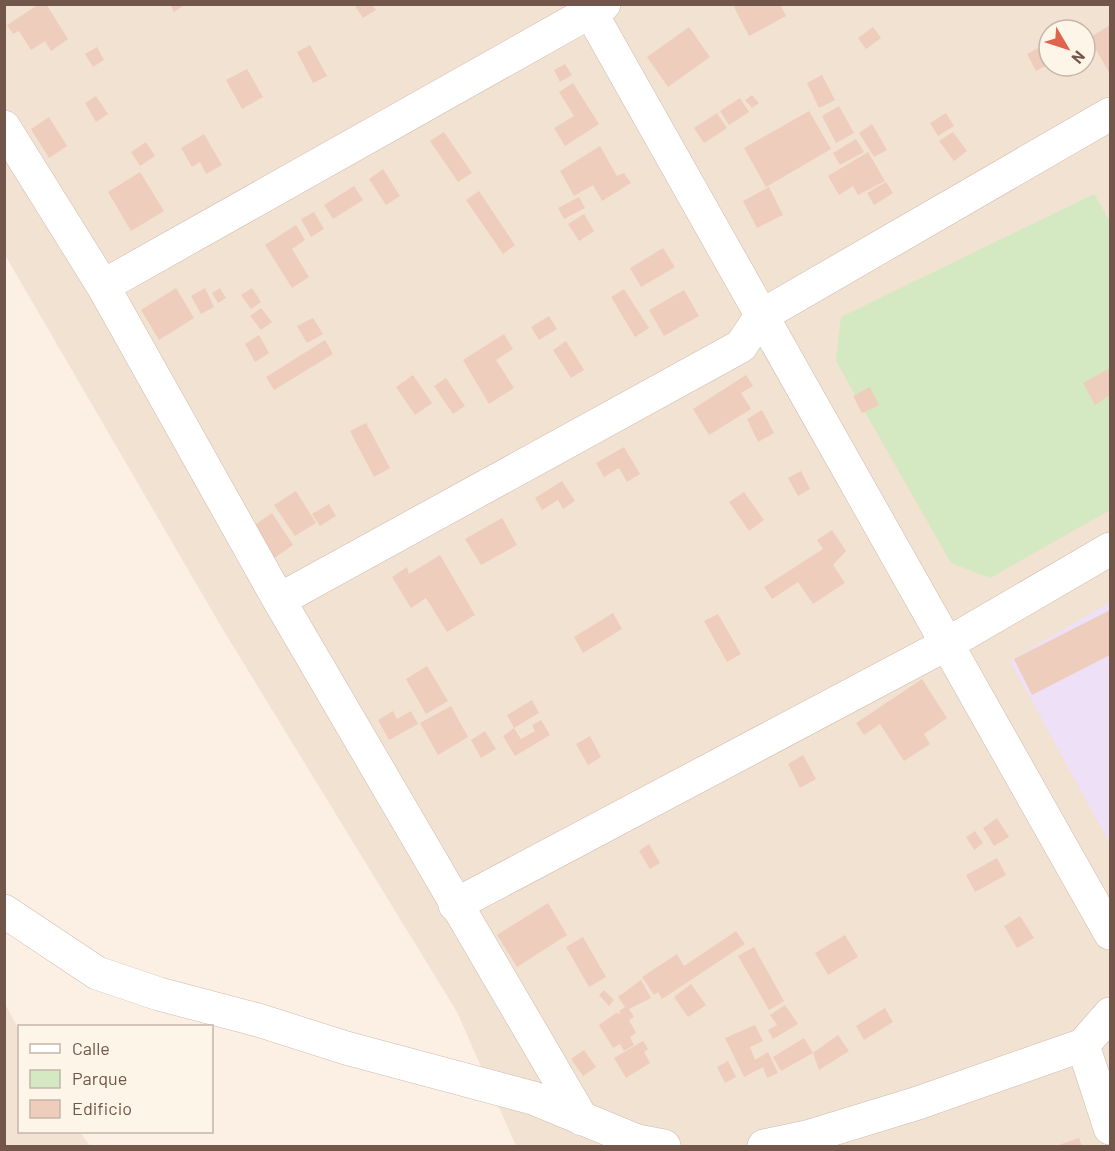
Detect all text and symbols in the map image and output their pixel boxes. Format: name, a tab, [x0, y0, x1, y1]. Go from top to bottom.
north arrow	[1037, 18, 1097, 78]
text: N	[1068, 48, 1090, 68]
legend	[18, 1025, 213, 1133]
text: Calle	[72, 1037, 110, 1059]
text: Parque	[72, 1067, 127, 1089]
text: Edificio	[72, 1097, 132, 1119]

